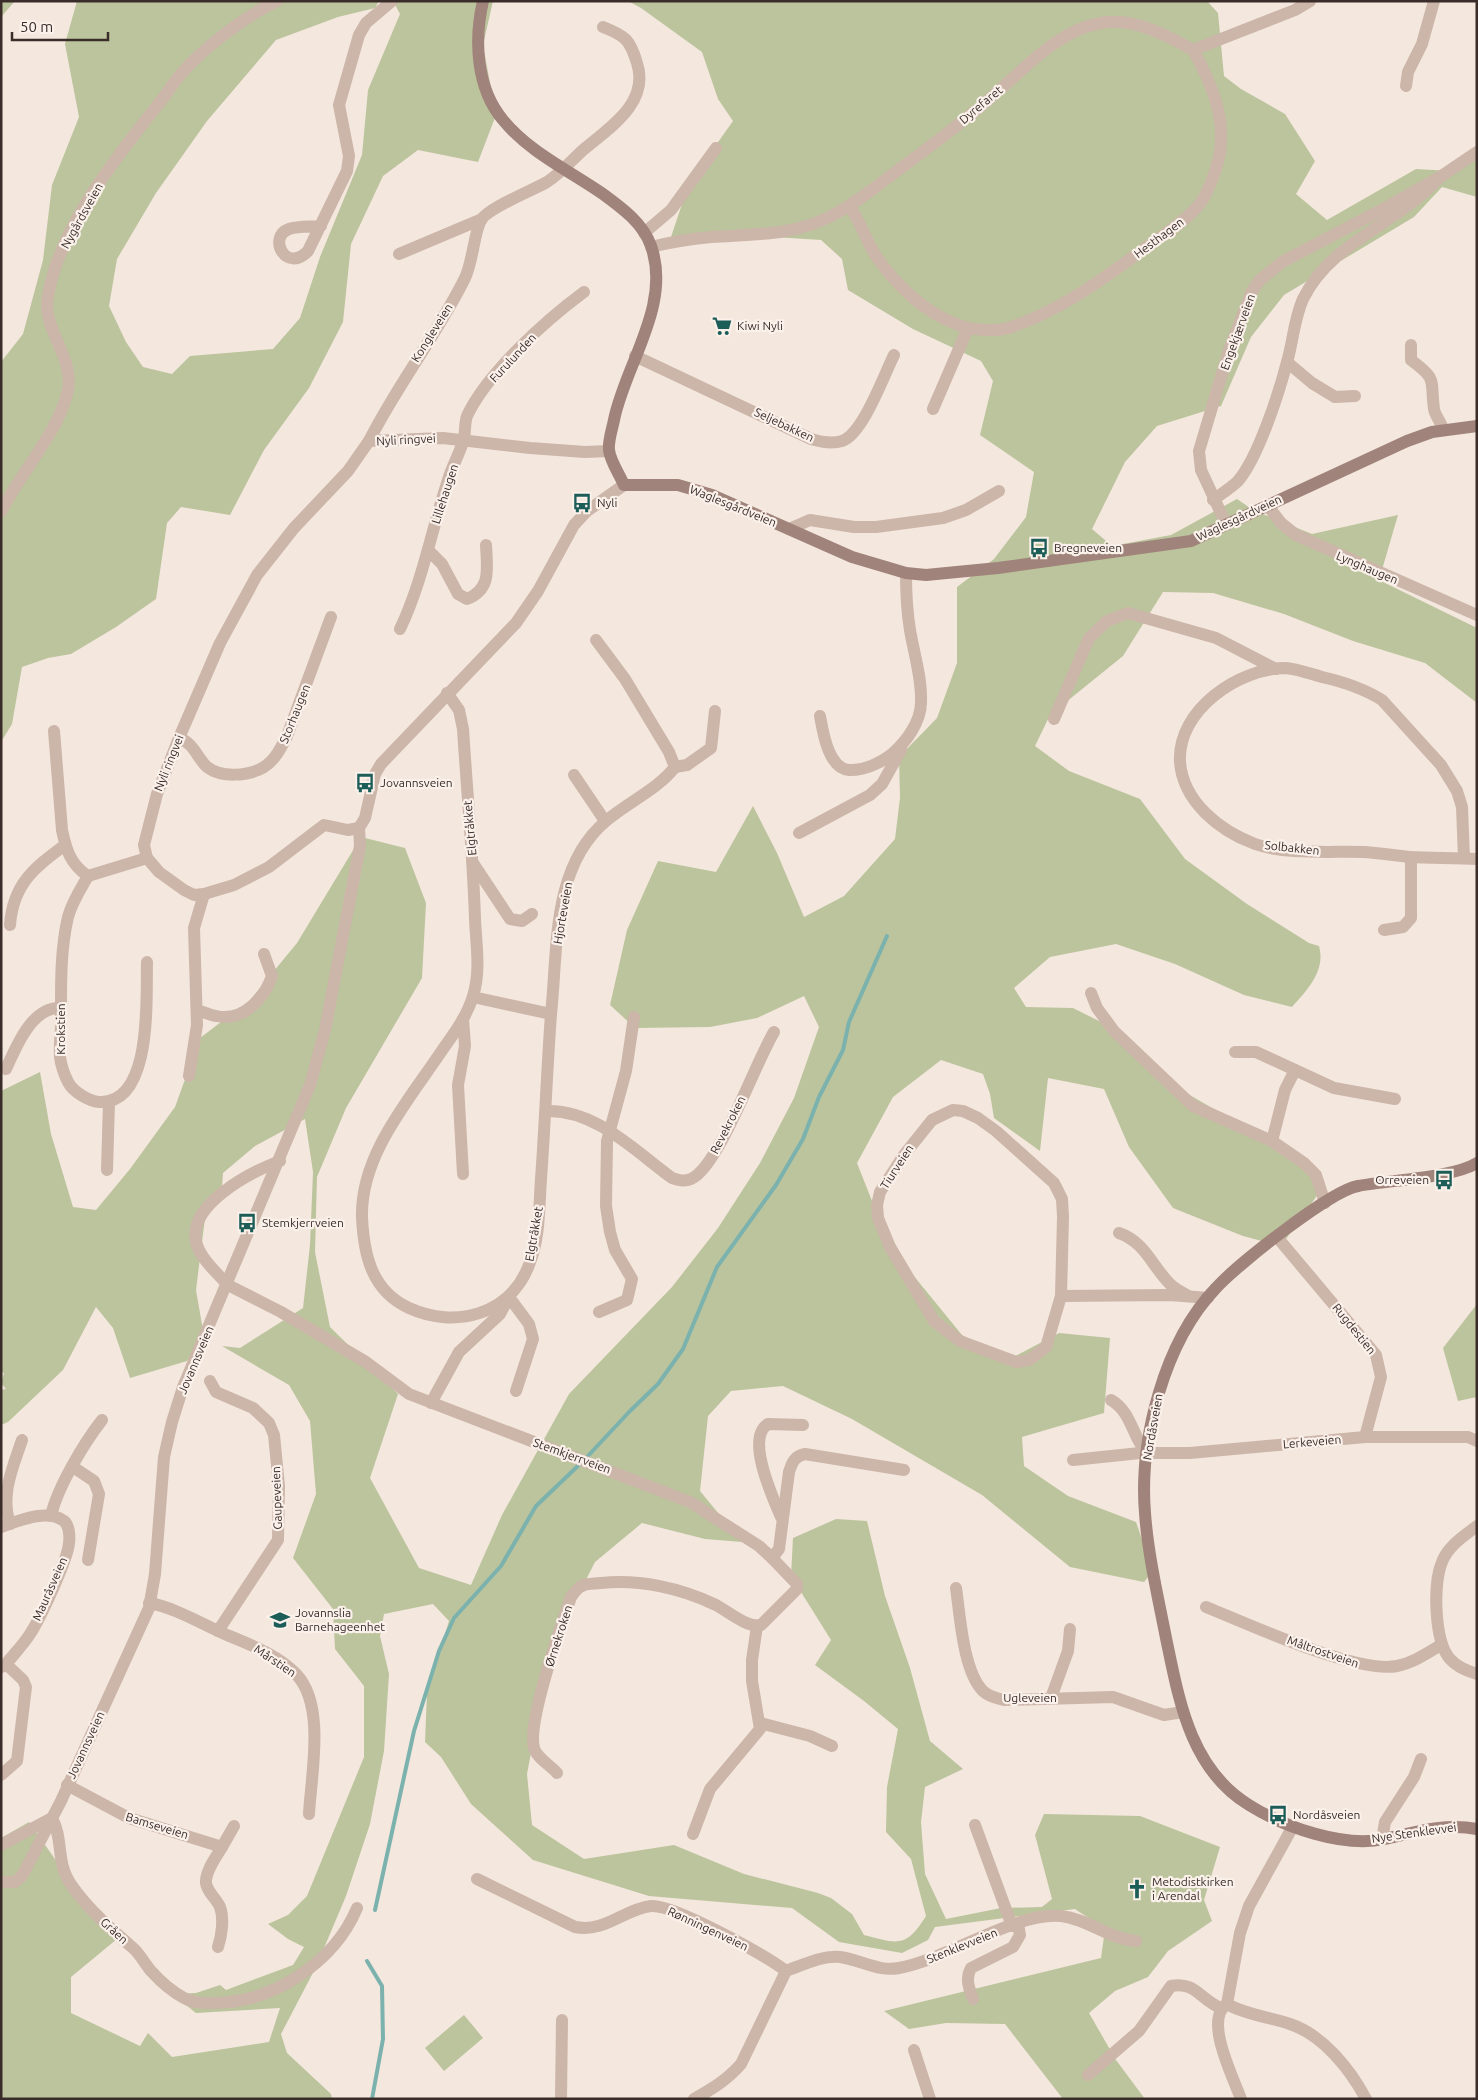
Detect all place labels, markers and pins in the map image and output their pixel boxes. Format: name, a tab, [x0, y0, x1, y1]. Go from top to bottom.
supermarket icon: Kiwi Nyli	[711, 315, 733, 337]
place label: Kiwi Nyli	[737, 319, 783, 332]
bus stop icon: Nyli	[571, 492, 593, 514]
place label: Nyli	[597, 496, 617, 509]
bus stop icon: Bregneveien	[1028, 537, 1050, 559]
place label: Bregneveien	[1054, 541, 1122, 554]
bus stop icon: Jovannsveien	[354, 772, 376, 794]
place label: Jovannsveien	[380, 776, 453, 789]
bus stop icon: Orreveien	[1433, 1169, 1455, 1191]
place label: Orreveien	[1375, 1173, 1429, 1186]
bus stop icon: Stemkjerrveien	[236, 1212, 258, 1234]
place label: Stemkjerrveien	[262, 1216, 344, 1229]
place label: Jovannslia Barnehageenhet	[295, 1606, 385, 1633]
school or university icon: Jovannslia Barnehageenhet	[269, 1609, 291, 1631]
bus stop icon: Nordåsveien	[1267, 1804, 1289, 1826]
place label: Nordåsveien	[1293, 1808, 1360, 1821]
place label: Metodistkirken i Arendal	[1152, 1875, 1233, 1902]
church icon: Metodistkirken i Arendal	[1126, 1878, 1148, 1900]

